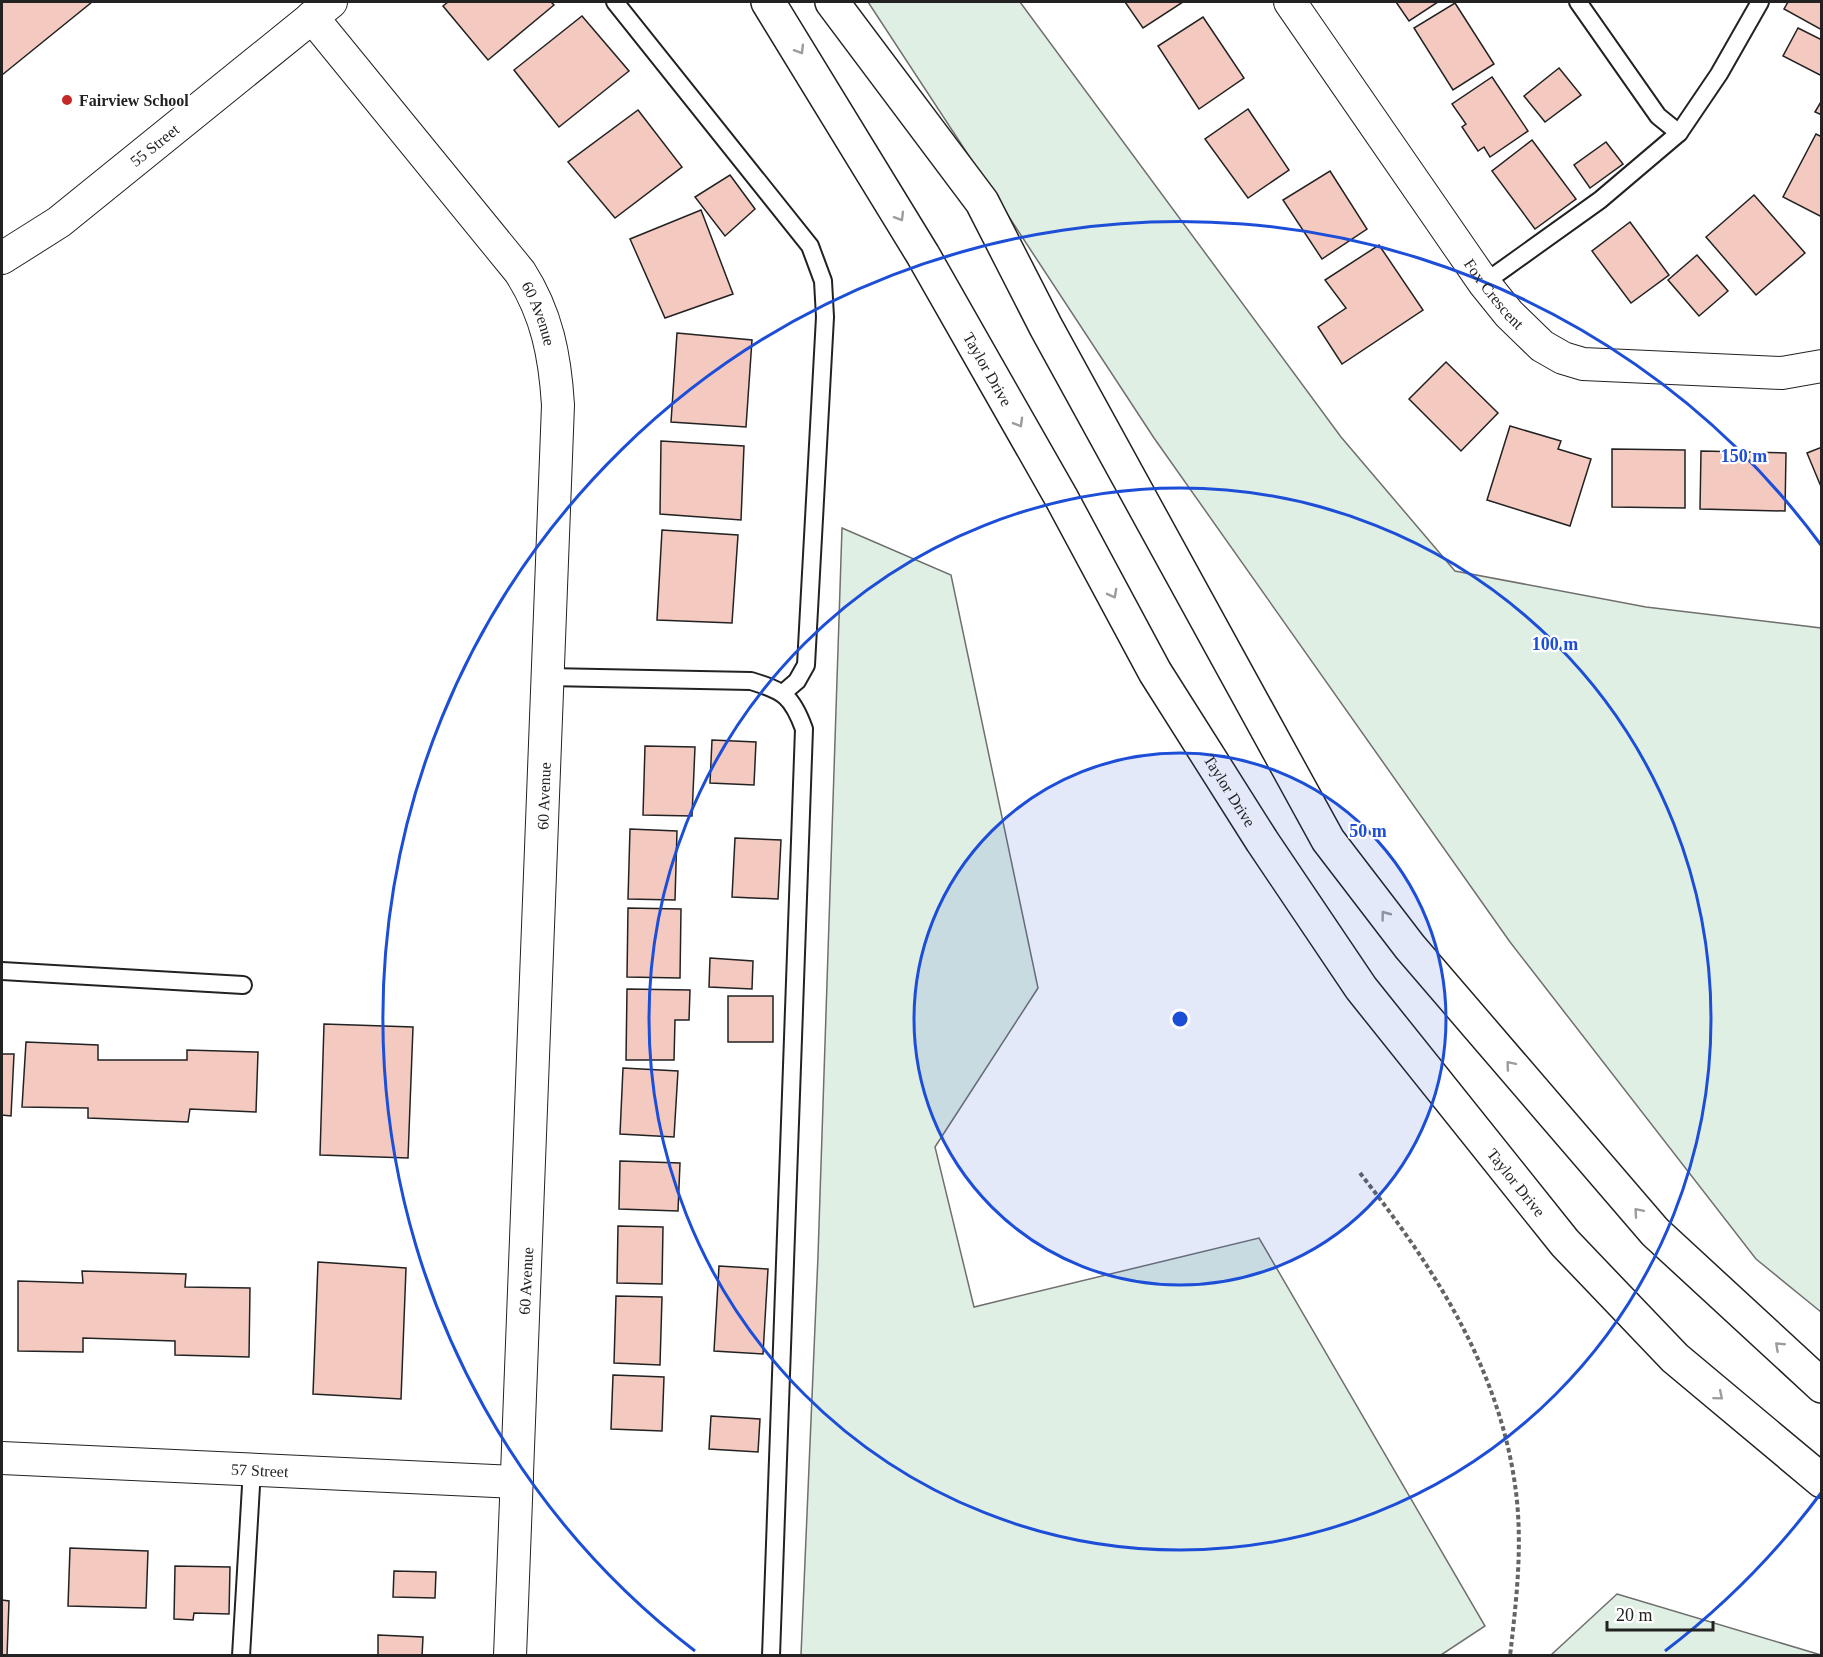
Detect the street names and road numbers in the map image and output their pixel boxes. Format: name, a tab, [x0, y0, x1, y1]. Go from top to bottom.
street label: 55 Street	[127, 120, 182, 170]
street label: Fox Crescent	[1461, 255, 1528, 332]
street label: 60 Avenue	[519, 278, 559, 347]
street label: Taylor Drive	[960, 329, 1016, 409]
street label: Taylor Drive	[1201, 751, 1259, 830]
street label: 60 Avenue	[534, 762, 554, 830]
street label: Taylor Drive	[1484, 1145, 1549, 1220]
street label: 60 Avenue	[516, 1247, 536, 1315]
street label: 57 Street	[231, 1460, 289, 1480]

